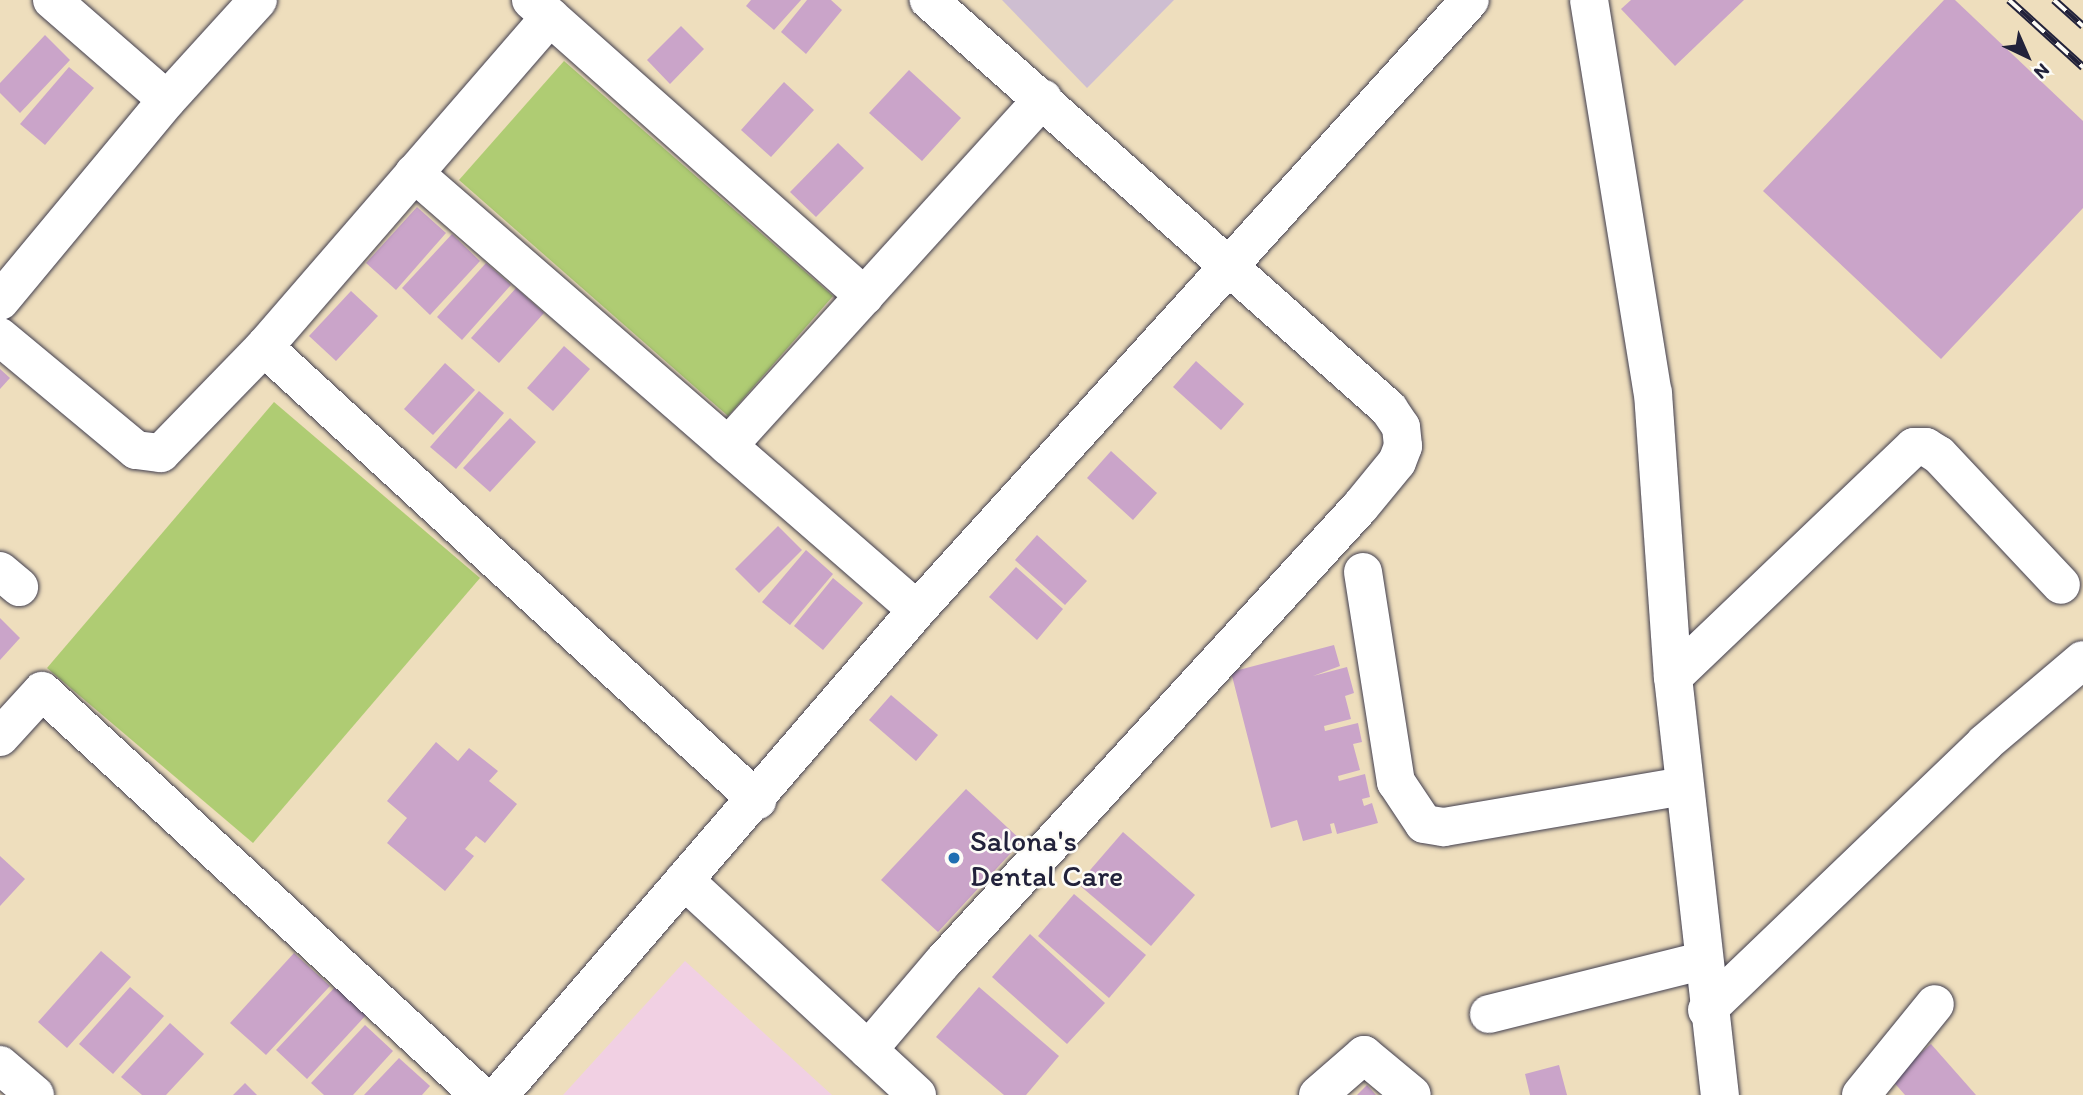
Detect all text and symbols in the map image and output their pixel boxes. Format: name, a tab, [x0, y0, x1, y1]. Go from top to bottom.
north arrow	[1992, 21, 2062, 91]
text: N	[2029, 59, 2055, 84]
place label: Salona's Dental Care	[970, 823, 1123, 894]
marker: Salona's Dental Care	[944, 848, 964, 868]

